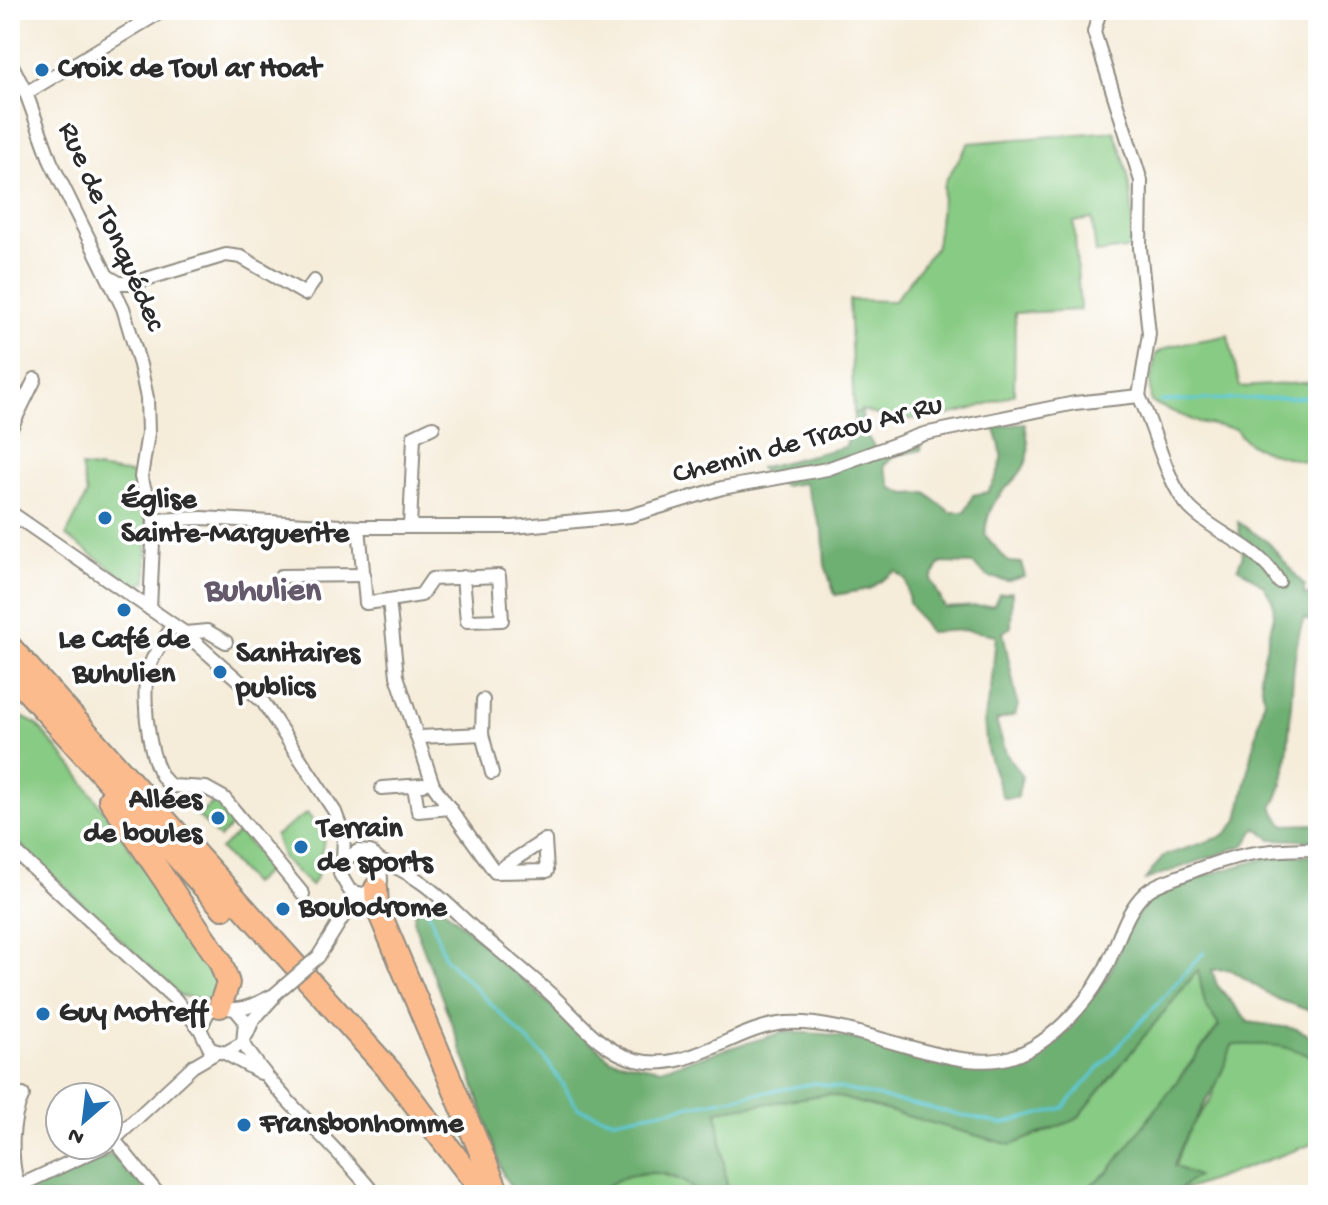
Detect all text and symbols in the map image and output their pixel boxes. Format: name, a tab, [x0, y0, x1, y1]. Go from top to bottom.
place label: Croix de Toul ar Hoat	[58, 53, 324, 88]
marker: Croix de Toul ar Hoat	[33, 61, 51, 79]
street label: Rue de Tonquédec	[48, 117, 172, 338]
street label: Chemin de Traou Ar Ru	[669, 388, 947, 494]
place label: Église Sainte-Marguerite	[121, 483, 351, 553]
marker: Église Sainte-Marguerite	[96, 509, 114, 527]
district label: Buhulien	[204, 573, 322, 613]
marker: Le Café de Buhulien	[115, 601, 133, 619]
place label: Le Café de Buhulien	[58, 624, 191, 693]
place label: Sanitaires publics	[235, 638, 362, 707]
marker: Sanitaires publics	[211, 663, 229, 681]
place label: Allées de boules	[83, 784, 204, 853]
marker: Allées de boules	[209, 809, 227, 827]
place label: Terrain de sports	[315, 813, 434, 882]
marker: Terrain de sports	[292, 838, 310, 856]
place label: Boulodrome	[298, 892, 448, 927]
marker: Boulodrome	[274, 900, 292, 918]
place label: Guy Motreff	[59, 997, 210, 1032]
marker: Guy Motreff	[34, 1005, 52, 1023]
north arrow	[44, 1081, 124, 1161]
place label: Fransbonhomme	[259, 1108, 465, 1143]
marker: Fransbonhomme	[235, 1116, 253, 1134]
text: N	[64, 1120, 89, 1150]

